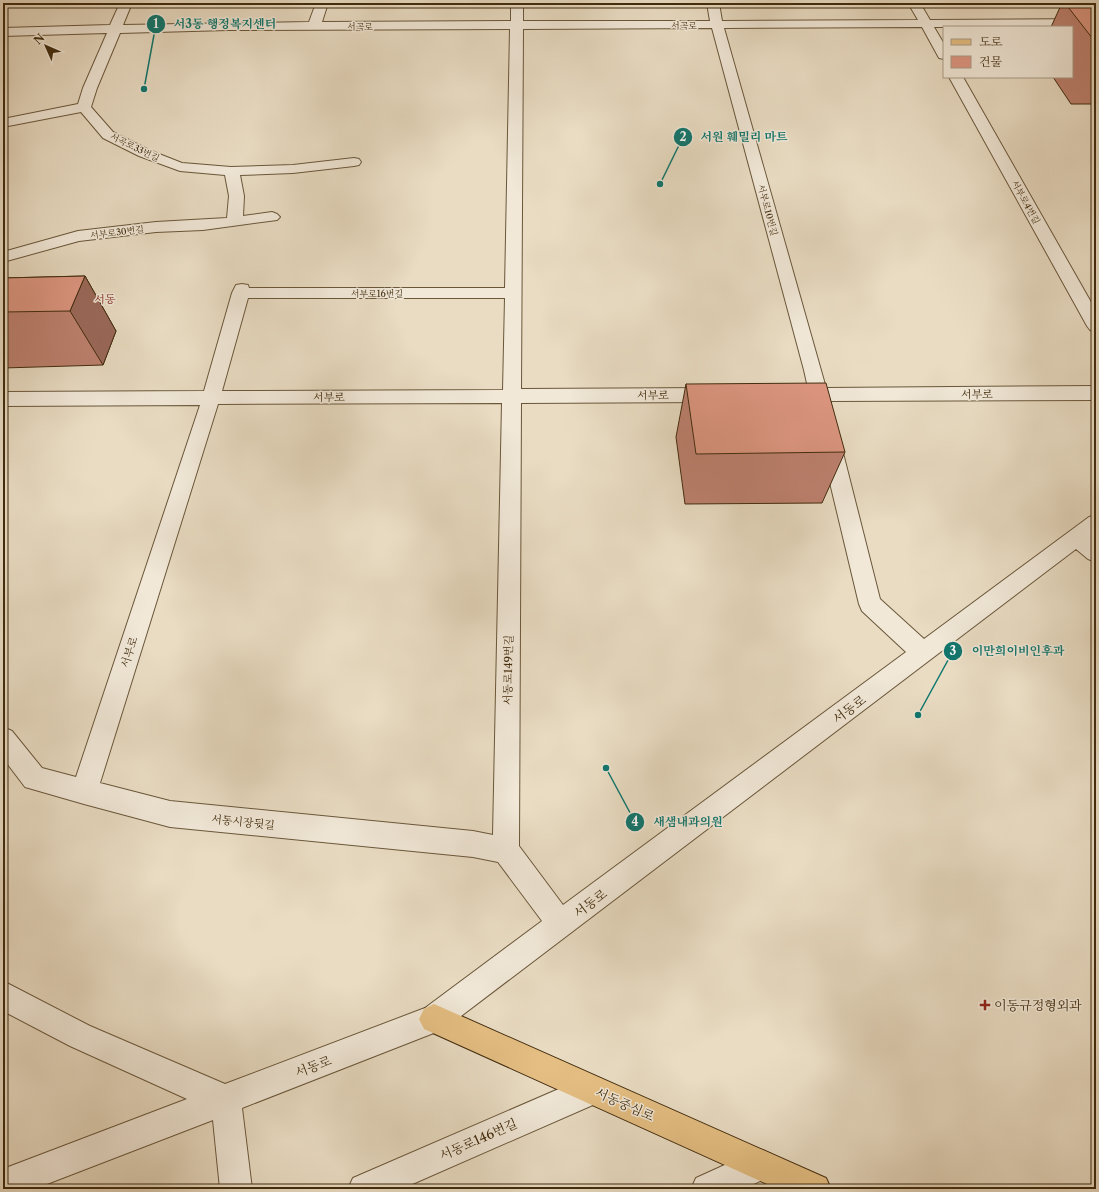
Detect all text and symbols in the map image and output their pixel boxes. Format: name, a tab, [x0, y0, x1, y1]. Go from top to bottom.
callout: 서3동 행정복지센터	[146, 12, 285, 36]
text: 1	[153, 16, 159, 31]
text: 서3동 행정복지센터	[174, 16, 276, 31]
street label: 서곡로	[671, 20, 697, 31]
street label: 서곡로	[347, 21, 373, 32]
north arrow	[26, 26, 66, 66]
legend	[943, 26, 1073, 78]
text: N	[31, 30, 48, 47]
text: 도로	[979, 34, 1003, 49]
text: 건물	[979, 54, 1003, 69]
callout: 서원 훼밀리 마트	[673, 125, 796, 149]
text: 2	[679, 129, 687, 144]
text: 서원 훼밀리 마트	[700, 129, 788, 144]
street label: 서곡로33번길	[109, 130, 161, 164]
street label: 서부로4번길	[1009, 178, 1043, 226]
street label: 서부로10번길	[756, 183, 780, 237]
street label: 서부로30번길	[89, 223, 145, 241]
street label: 서부로16번길	[351, 288, 403, 299]
district label: 서동	[94, 292, 116, 306]
street label: 서부로	[961, 387, 993, 401]
street label: 서부로	[637, 388, 669, 402]
street label: 서부로	[313, 390, 345, 404]
street label: 서부로	[117, 634, 141, 669]
street label: 서동로149번길	[500, 635, 516, 705]
callout: 이만희이비인후과	[943, 639, 1072, 663]
text: 3	[950, 643, 957, 658]
text: 이만희이비인후과	[972, 643, 1065, 658]
street label: 서동로	[829, 691, 869, 727]
callout: 새샘내과의원	[625, 810, 730, 834]
street label: 서동시장뒷길	[211, 812, 275, 832]
text: 4	[631, 814, 639, 829]
text: 새샘내과의원	[653, 814, 723, 829]
street label: 서동로	[570, 885, 610, 921]
place label: 이동규정형외과	[994, 997, 1082, 1013]
marker: 이동규정형외과	[979, 999, 991, 1011]
street label: 서동로	[293, 1052, 334, 1080]
street label: 서동중심로	[593, 1084, 657, 1124]
street label: 서동로146번길	[437, 1115, 519, 1163]

